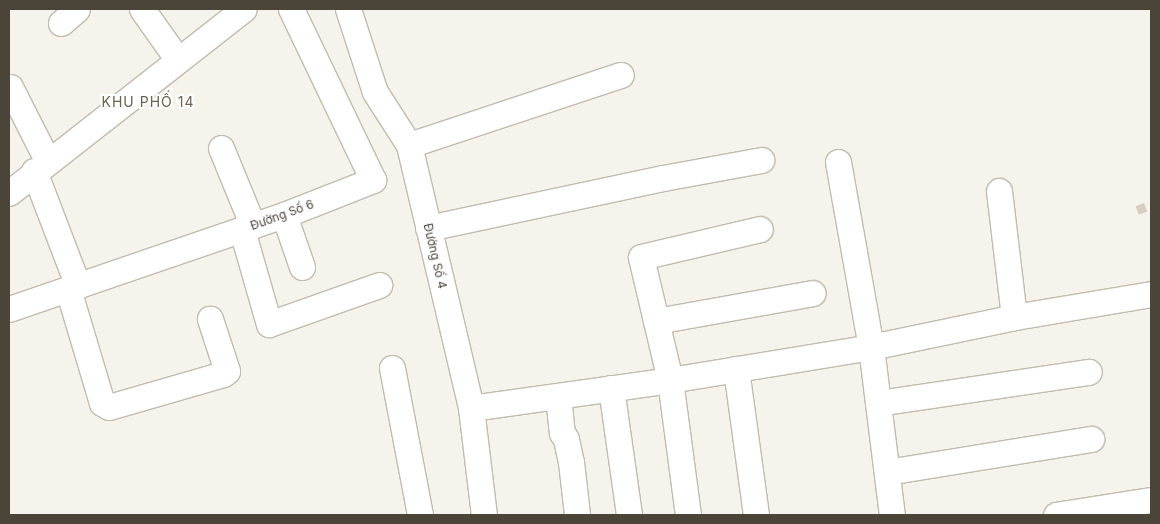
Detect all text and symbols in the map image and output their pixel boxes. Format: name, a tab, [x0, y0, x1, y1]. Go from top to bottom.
district label: KHU PHỐ 14	[100, 94, 196, 110]
street label: Đường Số 6	[248, 197, 316, 233]
street label: Đường Số 4	[420, 222, 450, 290]

